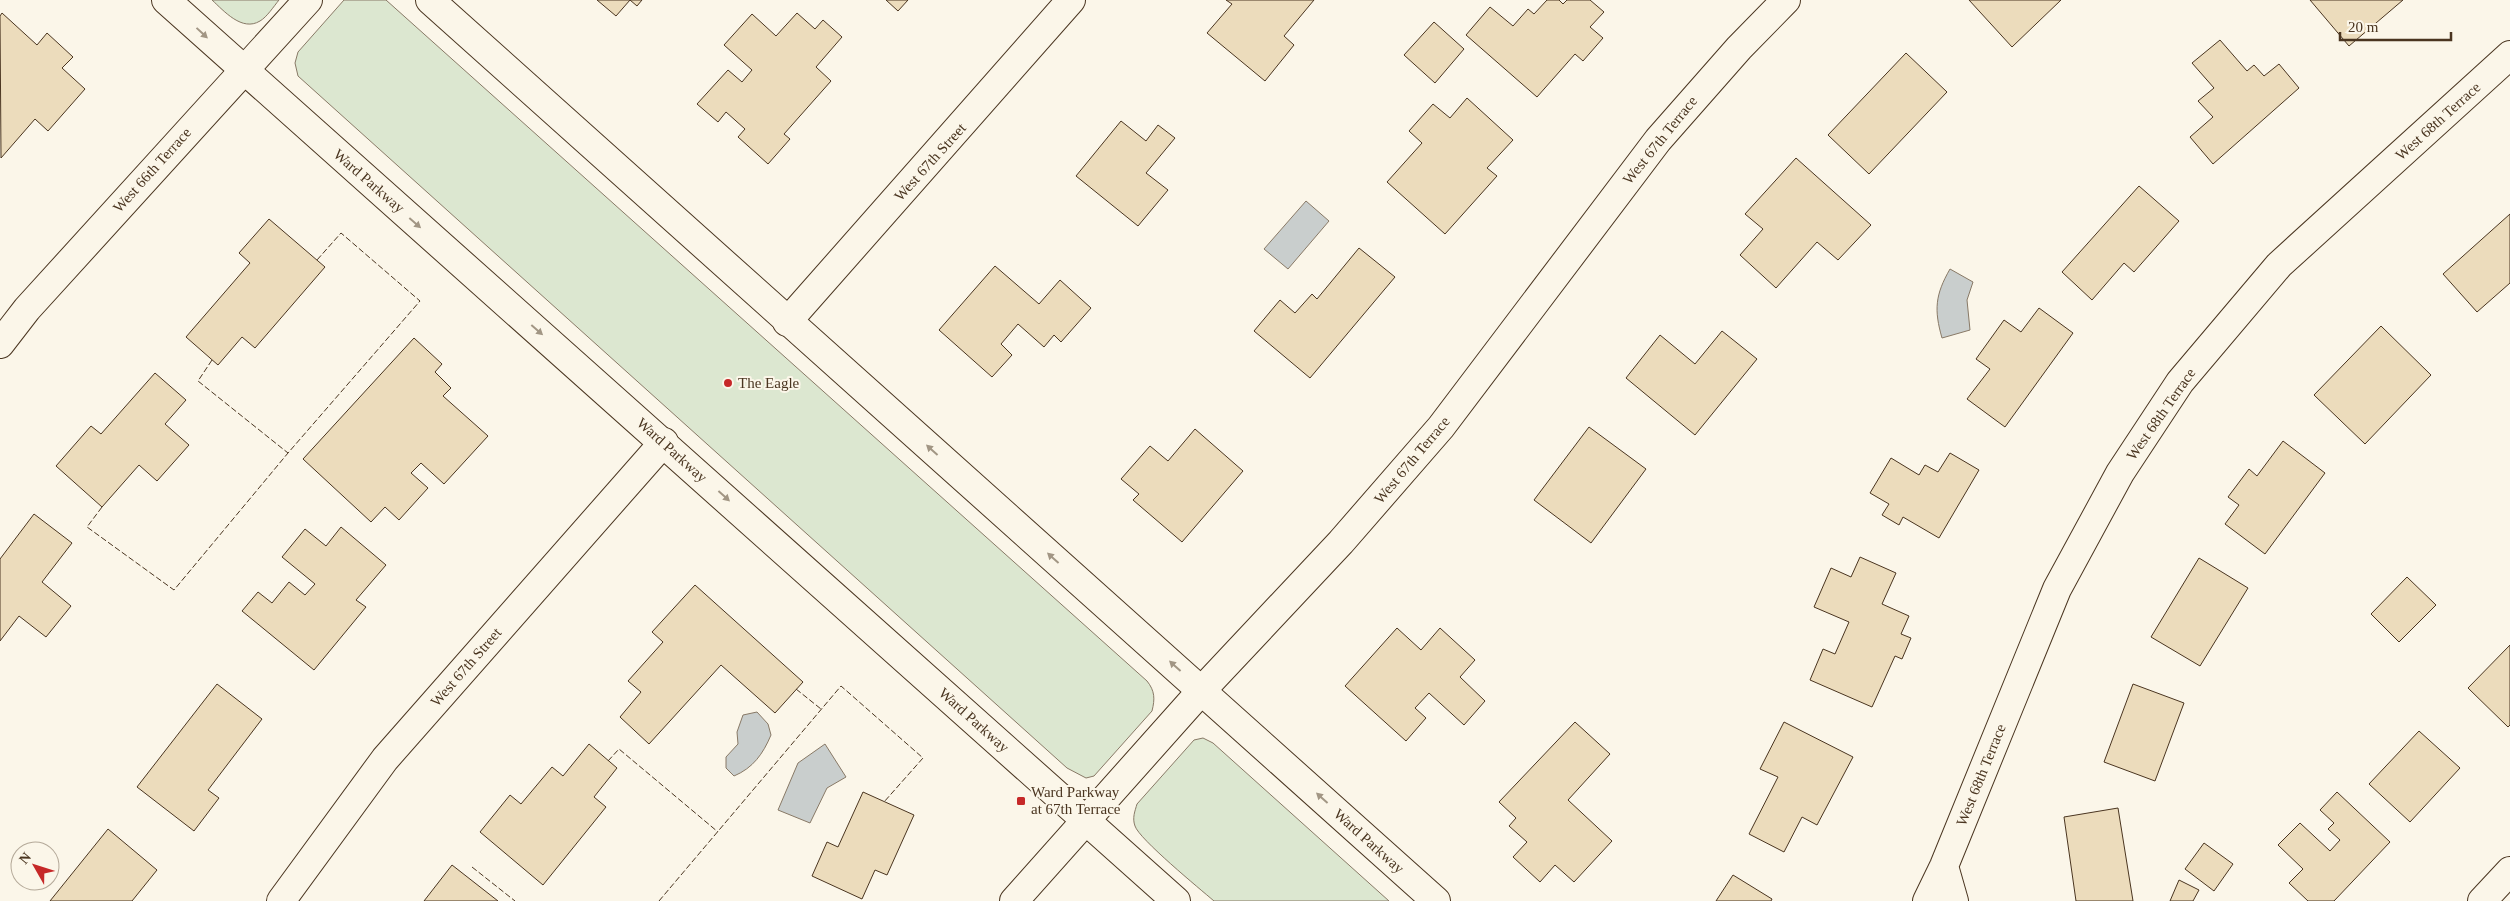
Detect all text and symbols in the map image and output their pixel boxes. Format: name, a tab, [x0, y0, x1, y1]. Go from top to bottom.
scale bar	[2340, 10, 2451, 42]
text: 20 m	[2348, 19, 2379, 35]
one-way arrow	[196, 27, 208, 39]
street label: West 68th Terrace	[2392, 79, 2484, 163]
street label: West 67th Terrace	[1620, 93, 1700, 187]
street label: West 67th Street	[891, 119, 970, 204]
street label: West 66th Terrace	[110, 124, 194, 216]
street label: Ward Parkway	[330, 146, 408, 216]
one-way arrow	[409, 217, 422, 228]
one-way arrow	[531, 324, 543, 335]
street label: West 68th Terrace	[2123, 365, 2199, 463]
place label: The Eagle	[738, 375, 800, 391]
marker: The Eagle	[722, 377, 734, 389]
street label: West 67th Terrace	[1371, 413, 1453, 507]
street label: Ward Parkway	[634, 414, 711, 486]
one-way arrow	[926, 444, 938, 456]
one-way arrow	[717, 490, 729, 502]
one-way arrow	[1048, 552, 1060, 564]
street label: West 67th Street	[428, 624, 505, 710]
one-way arrow	[1169, 661, 1181, 672]
street label: Ward Parkway	[936, 684, 1013, 756]
street label: West 68th Terrace	[1953, 722, 2009, 828]
place label: Ward Parkway at 67th Terrace	[1031, 784, 1121, 817]
one-way arrow	[1316, 792, 1328, 804]
marker: Ward Parkway at 67th Terrace	[1015, 795, 1027, 807]
street label: Ward Parkway	[1331, 805, 1408, 877]
north arrow	[10, 841, 60, 891]
text: N	[16, 849, 34, 867]

